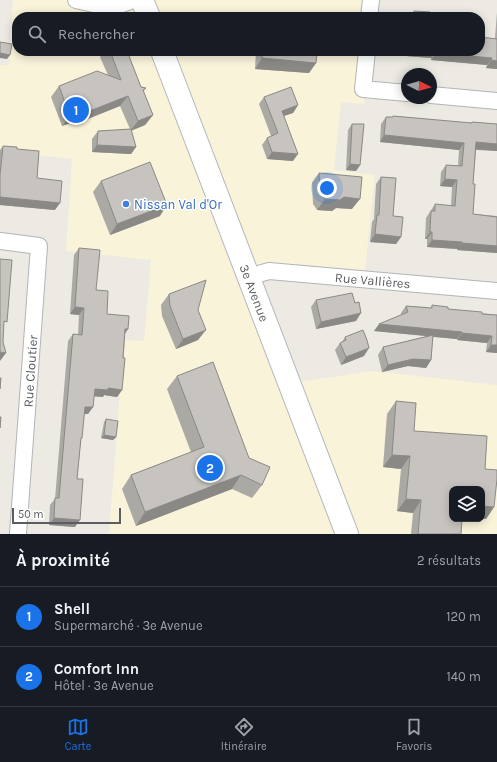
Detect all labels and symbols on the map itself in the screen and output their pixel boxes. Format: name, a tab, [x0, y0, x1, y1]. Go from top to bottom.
north arrow	[401, 68, 437, 104]
pin: 1	[63, 95, 89, 125]
your location	[317, 178, 337, 198]
place label: Nissan Val d'Or	[134, 197, 222, 212]
marker: Nissan Val d'Or	[121, 199, 131, 209]
street label: 3e Avenue	[236, 262, 272, 324]
street label: Rue Vallières	[334, 270, 411, 291]
street label: Rue Cloutier	[20, 334, 41, 408]
pin: 2	[197, 453, 223, 483]
scale bar	[12, 506, 121, 525]

